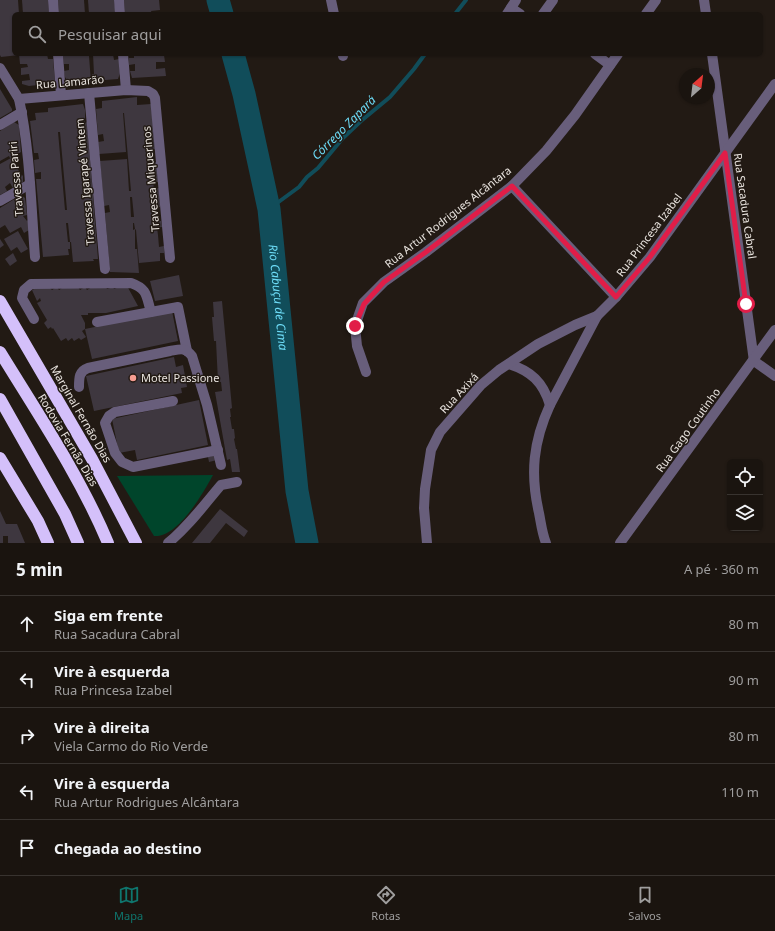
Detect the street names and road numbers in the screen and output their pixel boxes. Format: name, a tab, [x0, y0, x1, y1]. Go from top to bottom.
street label: Rua Lamarão	[35, 71, 105, 92]
street label: Travessa Igarapé Vintem	[71, 118, 98, 246]
street label: Travessa Miquerinos	[138, 126, 163, 233]
street label: Travessa Pariri	[5, 141, 26, 217]
street label: Rua Sacadura Cabral	[731, 152, 760, 260]
street label: Rua Artur Rodrigues Alcântara	[381, 162, 514, 271]
street label: Rua Princesa Izabel	[612, 190, 685, 279]
street label: Marginal Fernão Dias	[47, 362, 115, 465]
street label: Rua Axixá	[436, 369, 481, 416]
street label: Rua Gago Coutinho	[652, 384, 723, 475]
street label: Rodovia Fernão Dias	[35, 391, 102, 489]

